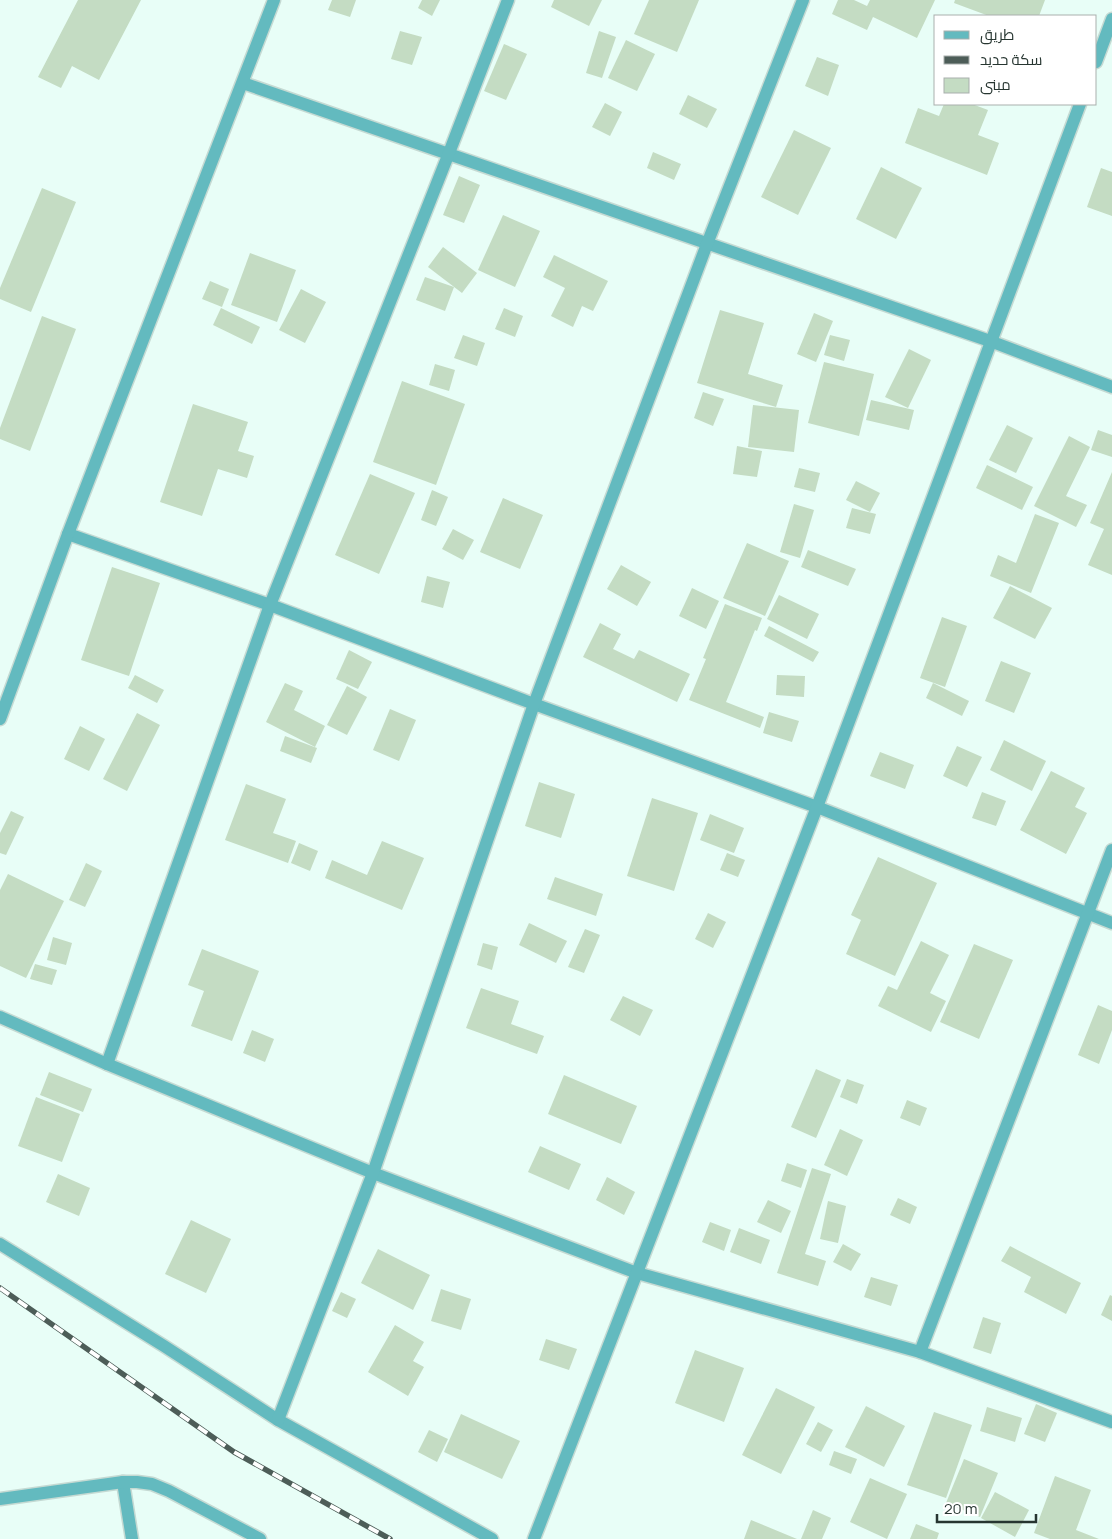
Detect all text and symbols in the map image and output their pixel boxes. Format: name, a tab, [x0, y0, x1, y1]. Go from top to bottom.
legend	[934, 15, 1097, 105]
text: طريق	[980, 24, 1014, 45]
text: سكة حديد	[980, 49, 1042, 70]
text: مبنى	[980, 74, 1011, 95]
scale bar	[937, 1492, 1036, 1524]
text: 20 m	[944, 1498, 977, 1519]

